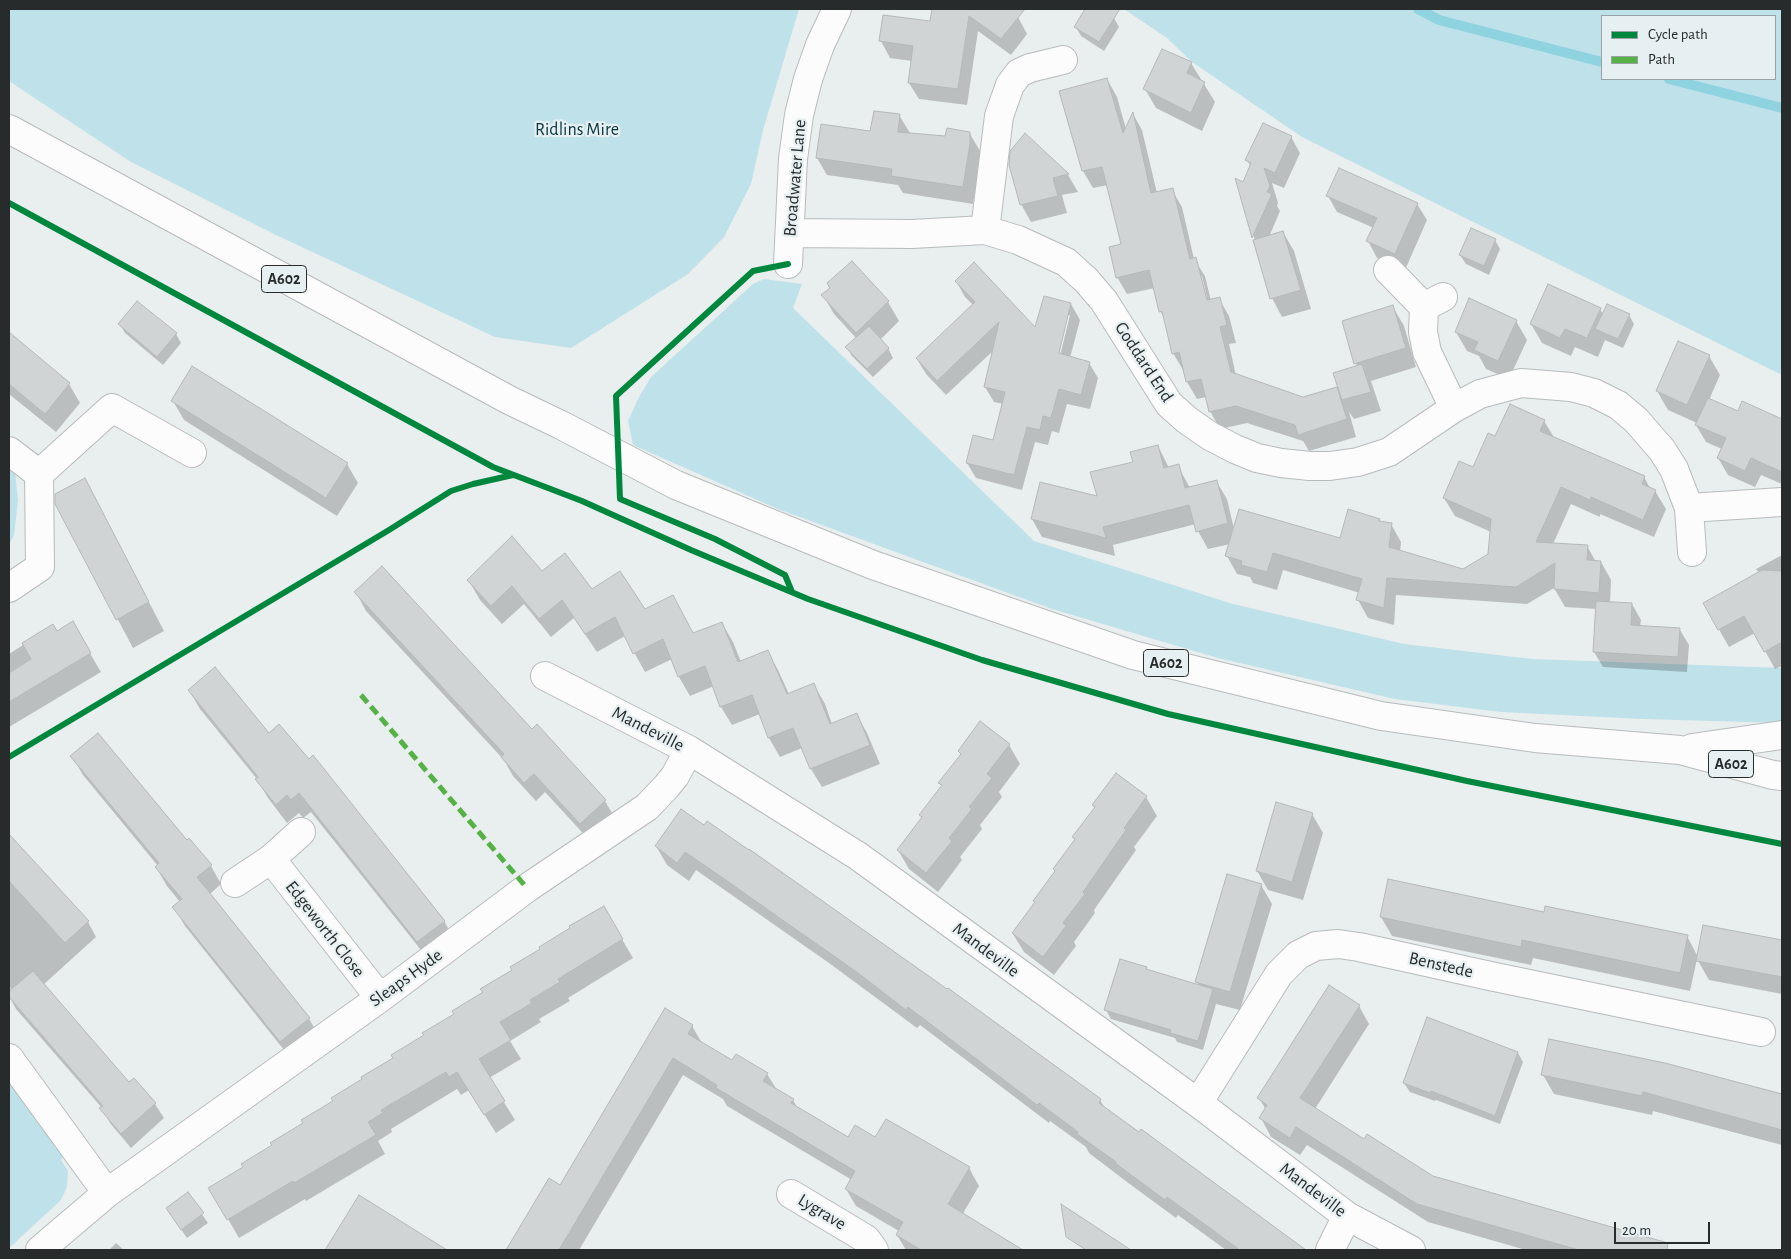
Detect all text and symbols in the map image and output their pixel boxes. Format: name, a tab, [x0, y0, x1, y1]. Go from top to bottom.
legend	[1601, 15, 1776, 80]
text: Cycle path	[1648, 27, 1708, 42]
text: Path	[1648, 52, 1675, 67]
street label: Broadwater Lane	[779, 118, 811, 238]
park label: Ridlins Mire	[535, 119, 619, 141]
road number: A602	[262, 266, 306, 292]
street label: Goddard End	[1110, 318, 1178, 406]
road number: A602	[1144, 650, 1188, 676]
street label: Mandeville	[608, 702, 688, 756]
road number: A602	[1708, 751, 1754, 778]
street label: Edgeworth Close	[281, 876, 369, 982]
street label: Mandeville	[948, 918, 1024, 982]
street label: Sleaps Hyde	[365, 944, 447, 1012]
street label: Benstede	[1407, 947, 1475, 983]
street label: Mandeville	[1275, 1158, 1351, 1222]
street label: Lygrave	[794, 1189, 850, 1235]
scale bar	[1616, 1212, 1712, 1244]
text: 20 m	[1622, 1223, 1651, 1238]

